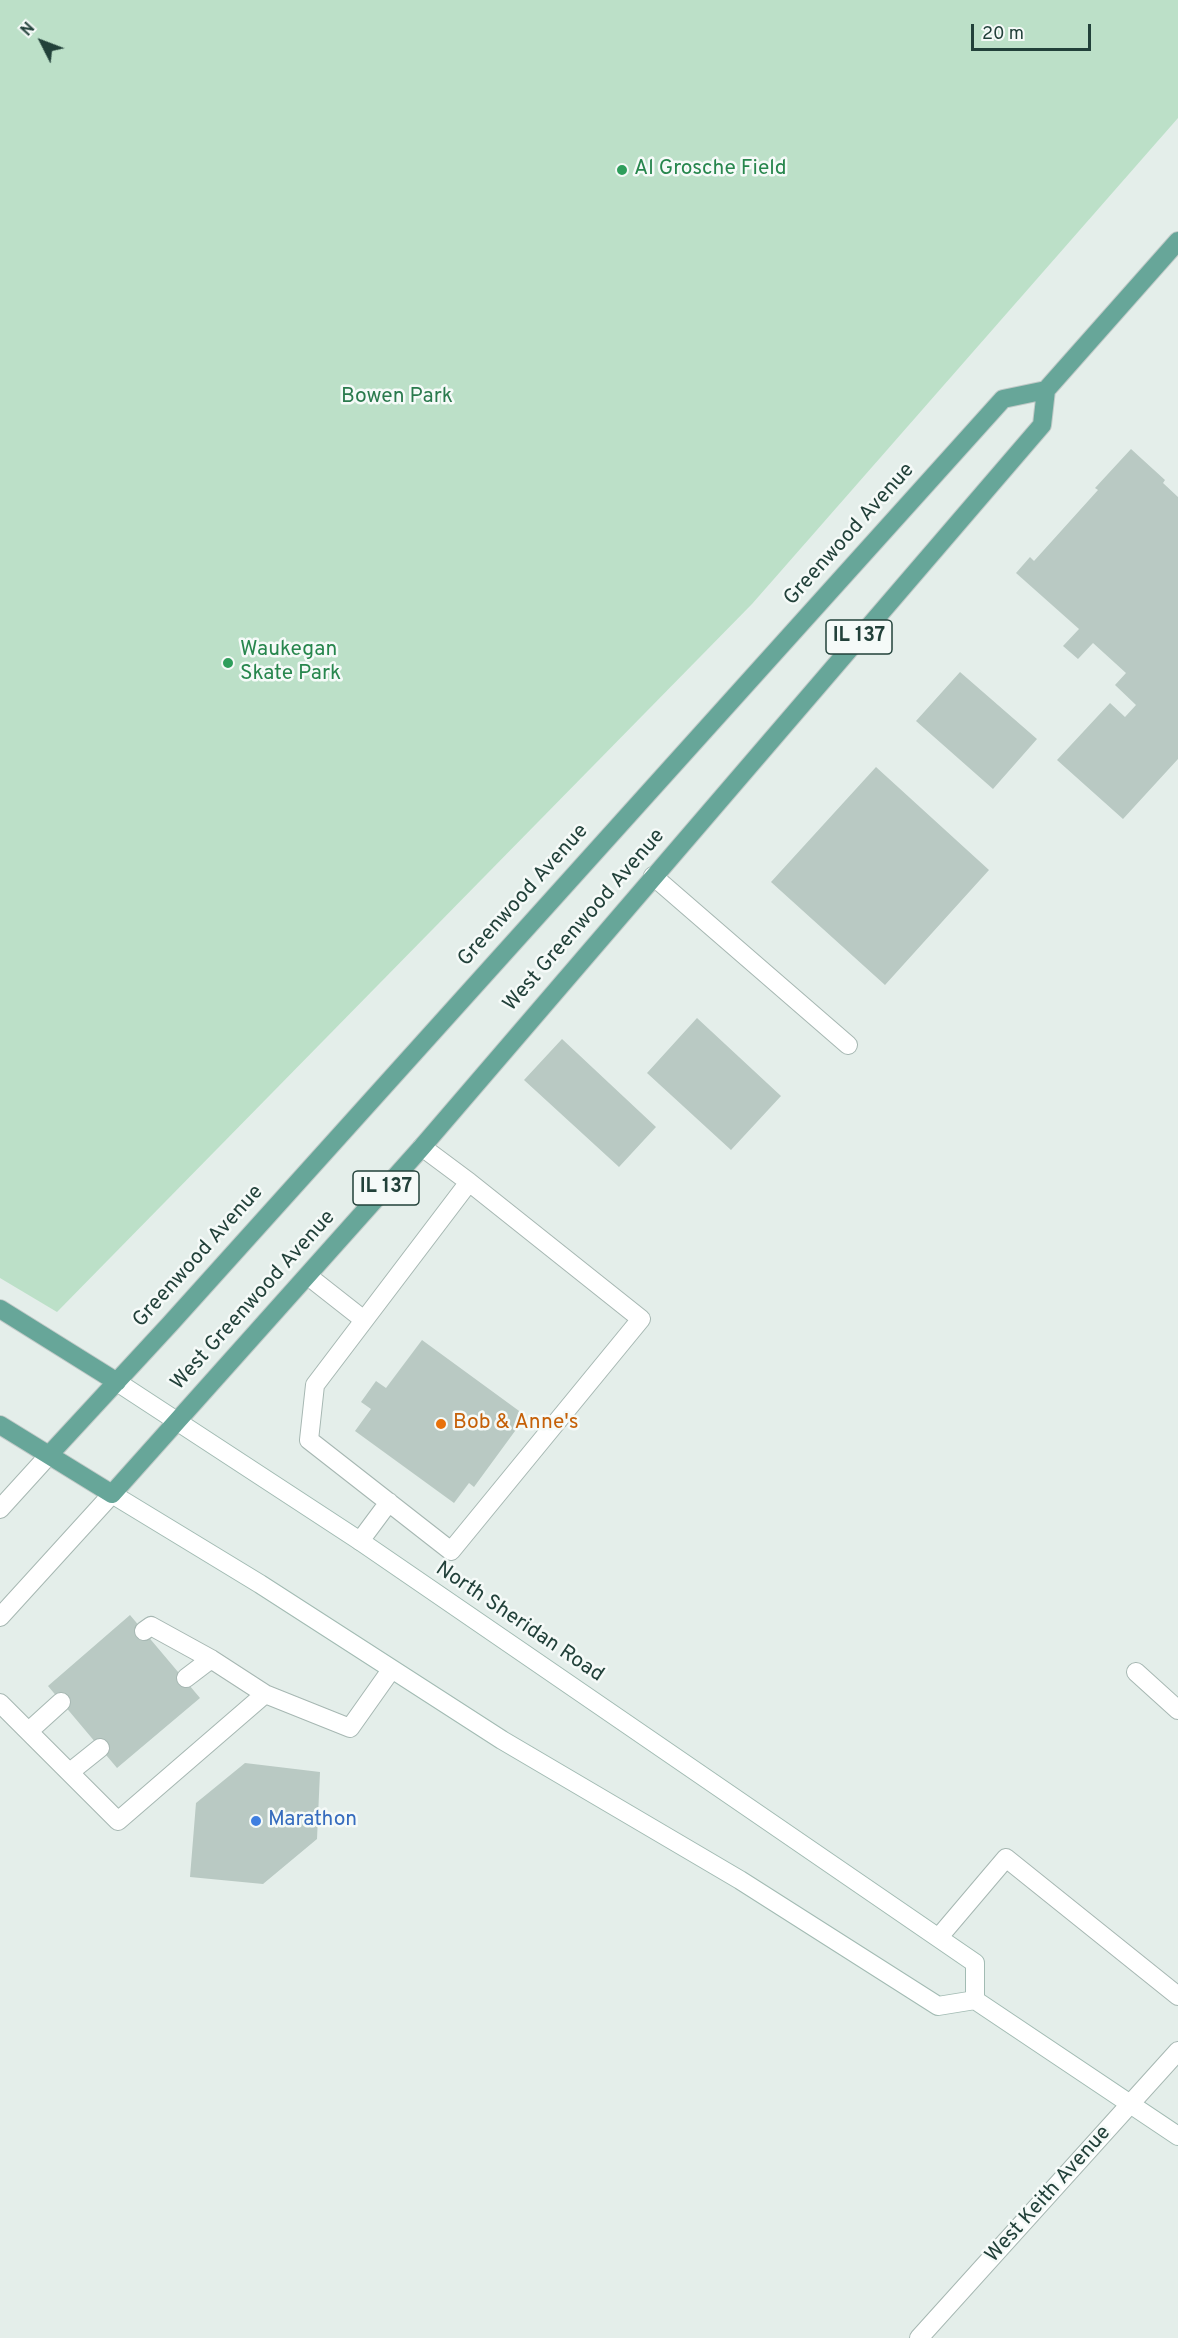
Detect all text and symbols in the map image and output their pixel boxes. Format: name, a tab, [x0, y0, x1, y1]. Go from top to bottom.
north arrow	[12, 12, 72, 72]
scale bar	[974, 12, 1094, 50]
text: N	[17, 19, 40, 41]
text: 20 m	[982, 23, 1024, 46]
place label: Al Grosche Field	[634, 157, 787, 183]
marker: Al Grosche Field	[615, 163, 629, 177]
park label: Bowen Park	[341, 385, 453, 411]
street label: Greenwood Avenue	[779, 459, 921, 611]
road number: IL 137	[826, 620, 892, 654]
place label: Waukegan Skate Park	[240, 638, 341, 688]
marker: Waukegan Skate Park	[221, 656, 235, 670]
street label: Greenwood Avenue	[453, 820, 595, 972]
street label: West Greenwood Avenue	[499, 825, 671, 1017]
road number: IL 137	[353, 1171, 419, 1205]
street label: Greenwood Avenue	[128, 1181, 270, 1333]
street label: West Greenwood Avenue	[166, 1206, 342, 1396]
place label: Bob & Anne's	[453, 1411, 579, 1437]
marker: Bob & Anne's	[434, 1417, 448, 1431]
street label: North Sheridan Road	[430, 1557, 608, 1689]
place label: Marathon	[268, 1808, 357, 1834]
marker: Marathon	[249, 1814, 263, 1828]
street label: West Keith Avenue	[981, 2121, 1117, 2269]

